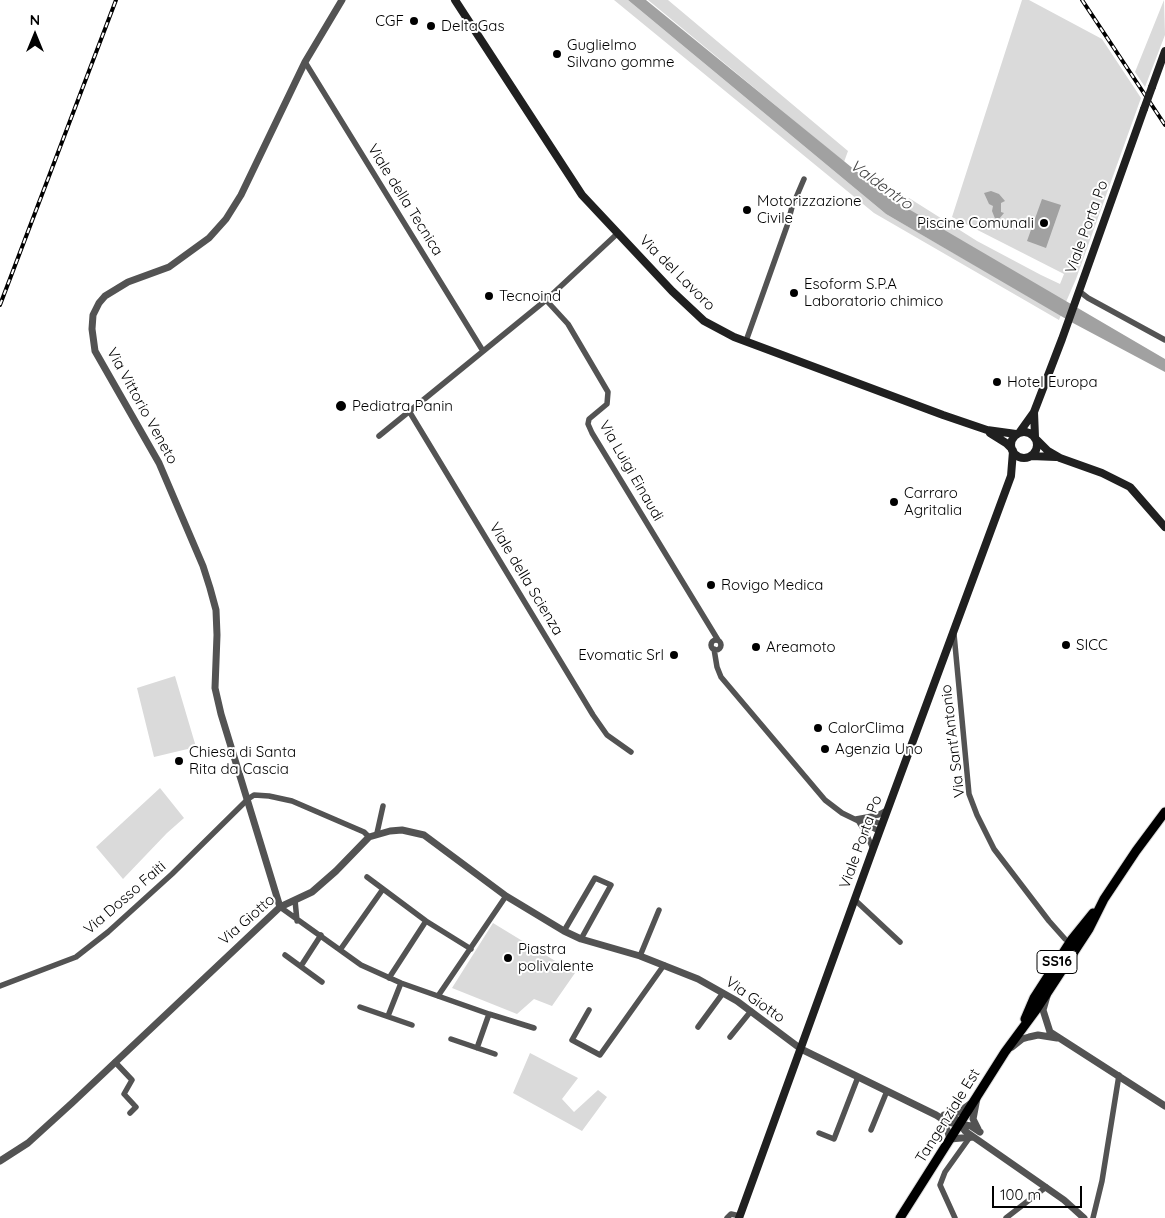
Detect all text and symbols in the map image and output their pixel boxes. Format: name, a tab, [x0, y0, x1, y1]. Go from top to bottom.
north arrow	[10, 10, 60, 60]
text: N	[30, 11, 40, 29]
place label: CGF	[375, 12, 404, 30]
marker: CGF	[408, 15, 420, 27]
place label: DeltaGas	[441, 17, 504, 35]
marker: DeltaGas	[425, 20, 437, 32]
place label: Guglielmo Silvano gomme	[567, 36, 674, 71]
marker: Guglielmo Silvano gomme	[551, 48, 563, 60]
street label: Viale della Tecnica	[363, 141, 447, 259]
water label: Valdentro	[846, 156, 916, 214]
street label: Viale Porta Po	[1062, 178, 1112, 276]
place label: Motorizzazione Civile	[757, 192, 862, 227]
marker: Motorizzazione Civile	[741, 204, 753, 216]
place label: Piscine Comunali	[917, 214, 1034, 232]
marker: Piscine Comunali	[1038, 217, 1050, 229]
street label: Via del Lavoro	[635, 231, 719, 315]
place label: Esoform S.P.A Laboratorio chimico	[804, 275, 943, 310]
place label: Tecnoind	[499, 287, 561, 305]
marker: Esoform S.P.A Laboratorio chimico	[788, 287, 800, 299]
marker: Tecnoind	[483, 290, 495, 302]
street label: Via Vittorio Veneto	[103, 345, 181, 467]
place label: Hotel Europa	[1007, 373, 1097, 391]
marker: Hotel Europa	[991, 376, 1003, 388]
place label: Pediatra Panin	[352, 397, 453, 415]
marker: Pediatra Panin	[334, 399, 348, 413]
street label: Via Luigi Einaudi	[595, 418, 667, 524]
place label: Carraro Agritalia	[904, 484, 962, 519]
marker: Carraro Agritalia	[888, 496, 900, 508]
street label: Viale della Scienza	[485, 519, 567, 639]
place label: Rovigo Medica	[721, 576, 823, 594]
marker: Rovigo Medica	[705, 579, 717, 591]
place label: SICC	[1076, 636, 1108, 654]
place label: Areamoto	[766, 638, 836, 656]
marker: SICC	[1060, 639, 1072, 651]
marker: Areamoto	[750, 641, 762, 653]
place label: Evomatic Srl	[578, 646, 664, 664]
marker: Evomatic Srl	[668, 649, 680, 661]
street label: Via Sant'Antonio	[937, 683, 969, 799]
place label: CalorClima	[828, 719, 904, 737]
marker: CalorClima	[812, 722, 824, 734]
place label: Agenzia Uno	[835, 740, 923, 758]
place label: Chiesa di Santa Rita da Cascia	[189, 743, 296, 778]
marker: Agenzia Uno	[819, 743, 831, 755]
marker: Chiesa di Santa Rita da Cascia	[173, 755, 185, 767]
street label: Viale Porta Po	[836, 793, 886, 891]
street label: Via Dosso Faiti	[80, 858, 170, 938]
street label: Via Giotto	[215, 891, 279, 949]
place label: Piastra polivalente	[518, 940, 594, 975]
road number: SS16	[1037, 950, 1077, 974]
marker: Piastra polivalente	[502, 952, 514, 964]
street label: Via Giotto	[722, 973, 788, 1027]
street label: Tangenziale Est	[912, 1066, 984, 1166]
scale bar	[995, 1176, 1085, 1208]
text: 100 m	[1000, 1185, 1041, 1204]

